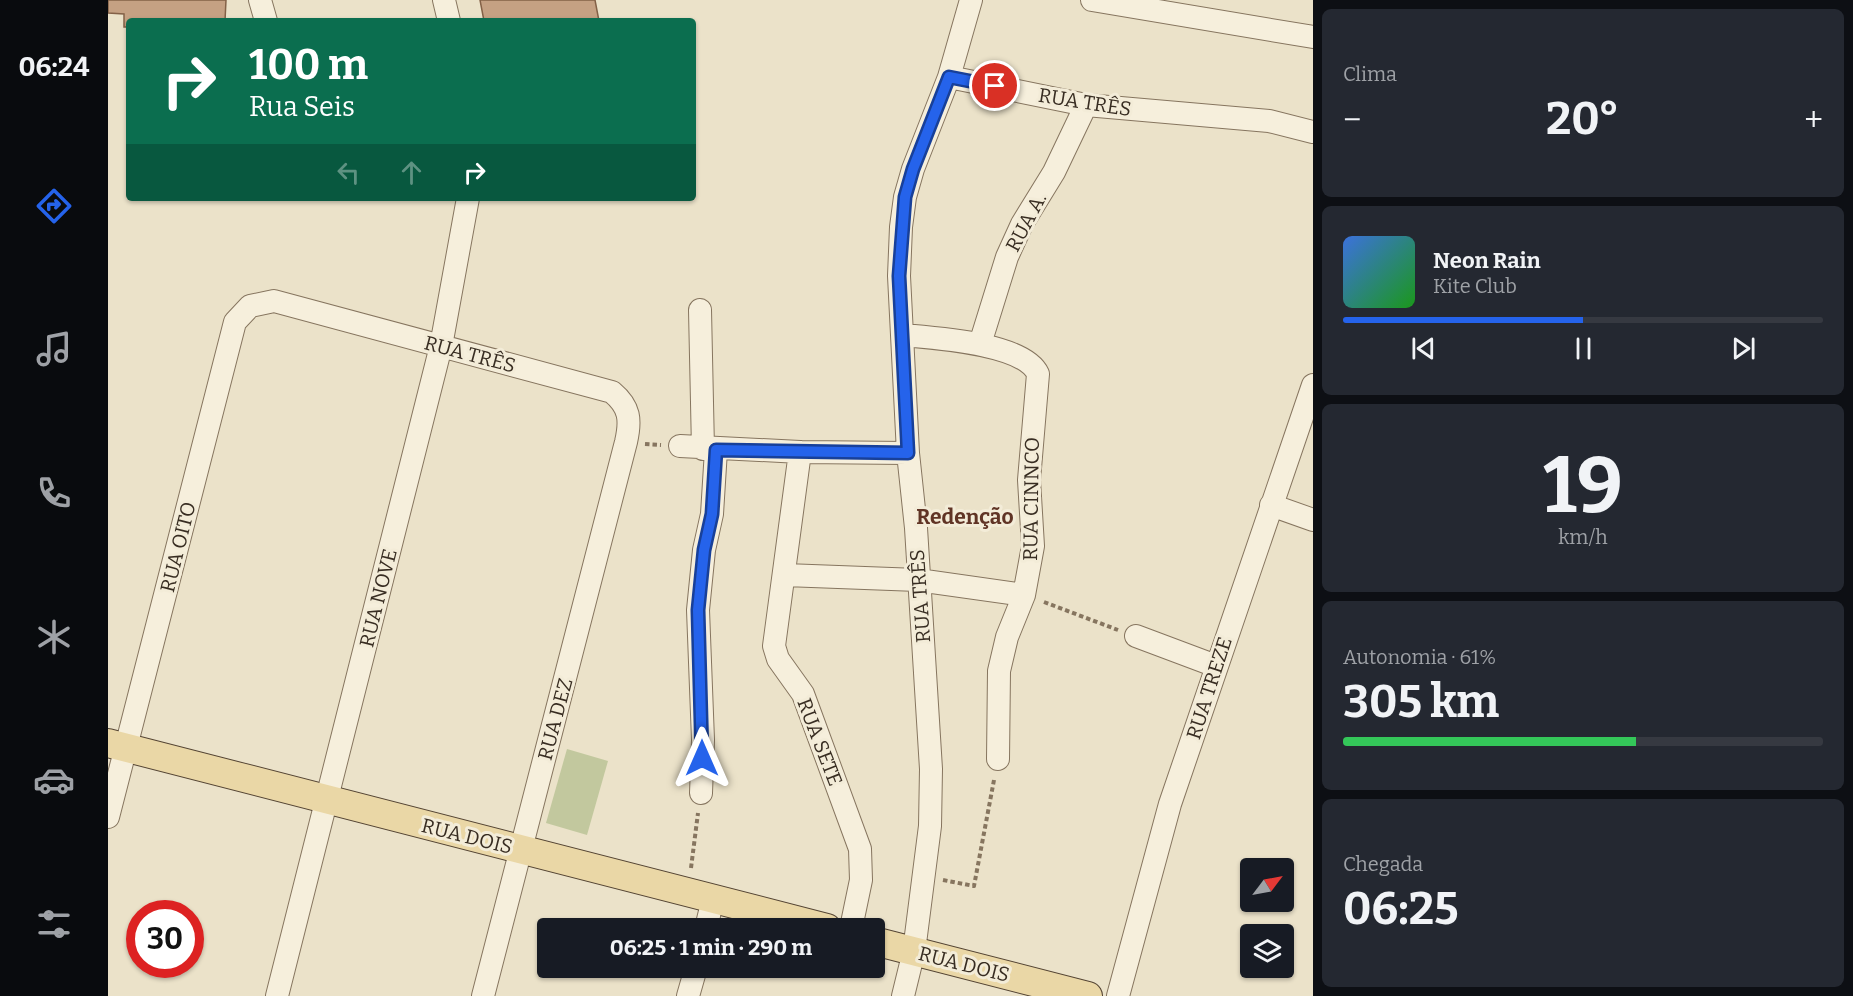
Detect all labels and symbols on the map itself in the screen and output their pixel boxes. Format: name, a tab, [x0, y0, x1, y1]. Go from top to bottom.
pin	[969, 60, 1020, 111]
street label: RUA TRÊS	[1037, 83, 1133, 121]
street label: RUA A.	[1000, 188, 1052, 256]
street label: RUA TRÊS	[422, 330, 518, 378]
street label: RUA CINNCO	[1018, 437, 1044, 561]
street label: RUA OITO	[155, 499, 201, 595]
district label: Redenção	[916, 504, 1014, 530]
street label: RUA NOVE	[354, 546, 402, 650]
street label: RUA TRÊS	[905, 548, 935, 644]
street label: RUA TREZE	[1181, 634, 1237, 742]
street label: RUA DEZ	[533, 675, 577, 763]
street label: RUA SETE	[792, 695, 848, 789]
position arrow	[670, 726, 734, 790]
street label: RUA DOIS	[419, 813, 515, 859]
north arrow	[1240, 858, 1294, 912]
speed limit sign: 30	[126, 900, 204, 978]
street label: RUA DOIS	[916, 941, 1012, 987]

